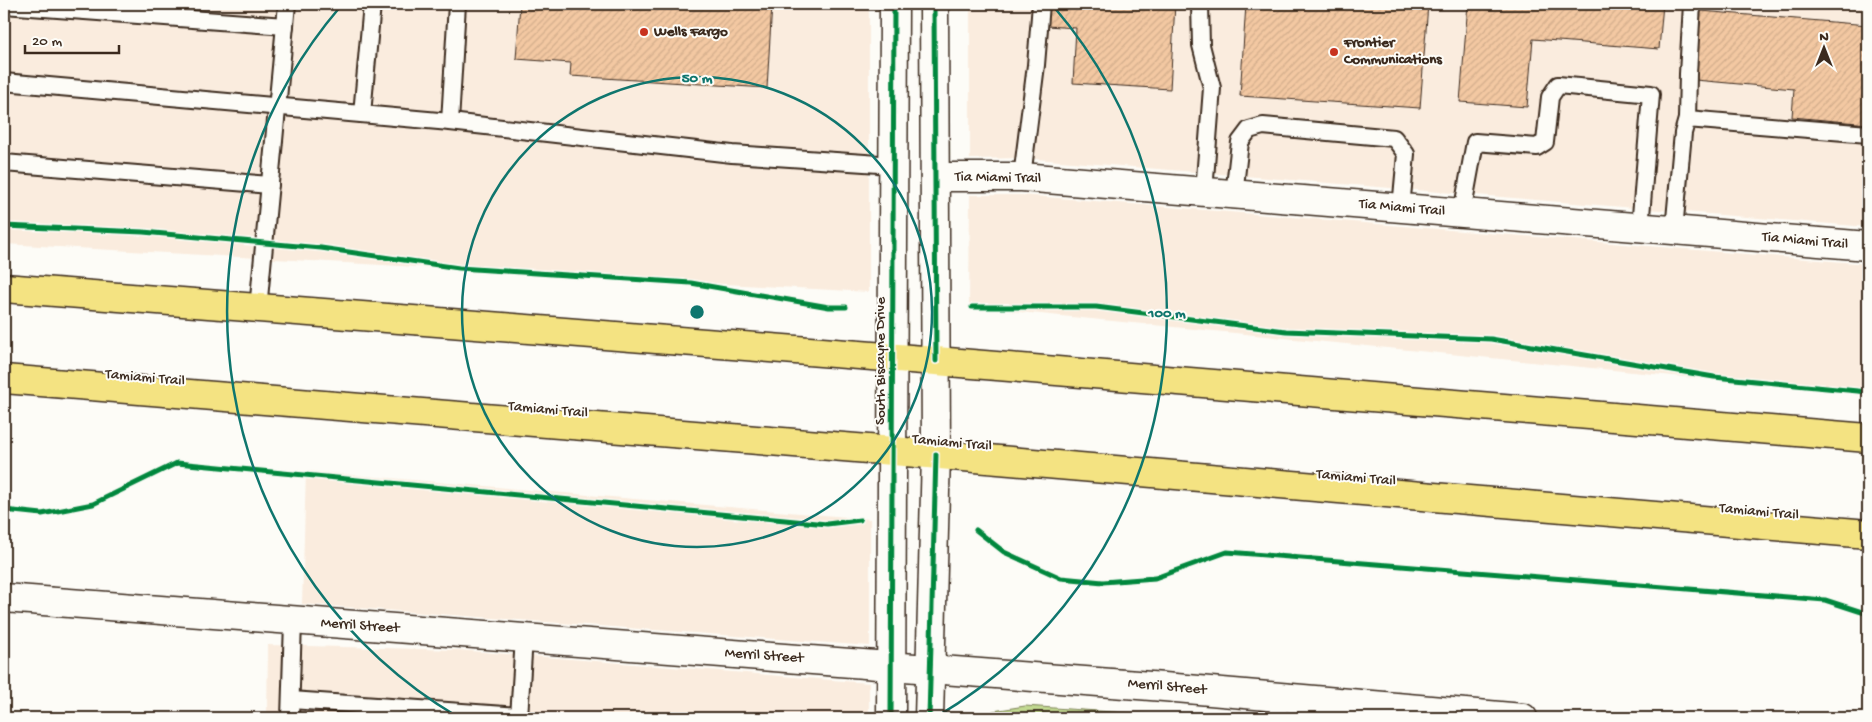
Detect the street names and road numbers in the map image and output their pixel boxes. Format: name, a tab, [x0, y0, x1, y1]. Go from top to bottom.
street label: Tia Miami Trail	[954, 168, 1041, 188]
street label: Tia Miami Trail	[1357, 195, 1446, 221]
street label: Tia Miami Trail	[1760, 228, 1849, 254]
street label: South Biscayne Drive	[872, 297, 890, 425]
street label: Tamiami Trail	[103, 365, 186, 390]
street label: Tamiami Trail	[506, 397, 589, 422]
street label: Tamiami Trail	[910, 430, 993, 455]
street label: Tamiami Trail	[1314, 465, 1397, 490]
street label: Tamiami Trail	[1717, 499, 1800, 524]
street label: Merril Street	[320, 614, 402, 638]
street label: Merril Street	[724, 644, 806, 668]
street label: Merril Street	[1127, 675, 1209, 700]

